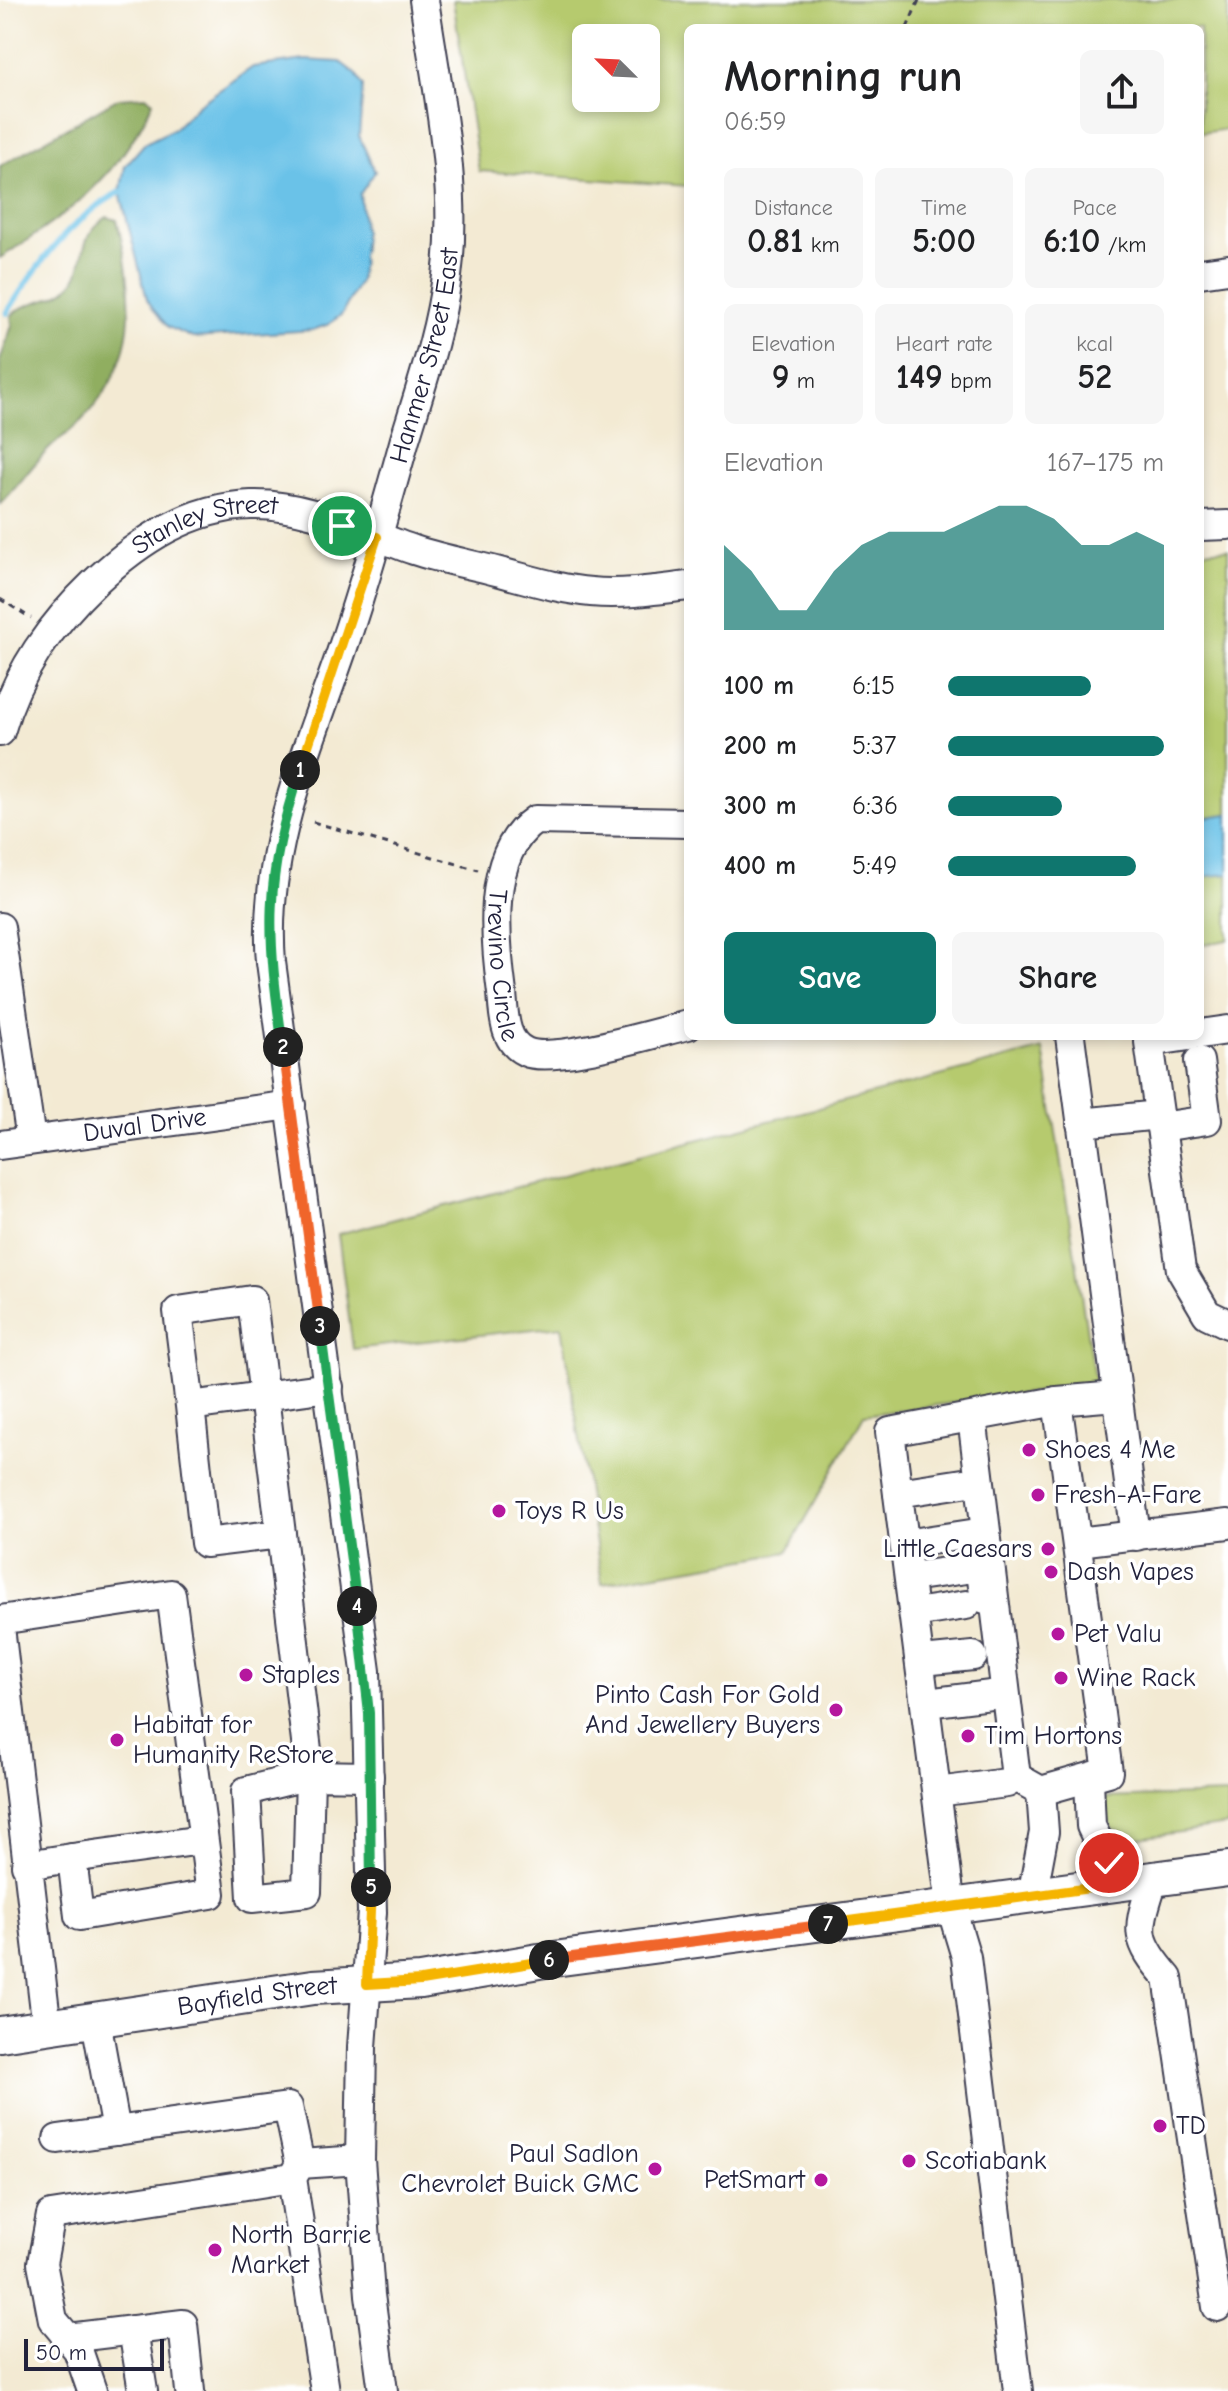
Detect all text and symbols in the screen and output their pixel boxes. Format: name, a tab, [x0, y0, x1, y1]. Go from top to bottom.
north arrow	[572, 24, 660, 112]
map controls	[572, 24, 660, 112]
button: share	[1080, 50, 1164, 134]
text: Morning run	[724, 51, 963, 102]
text: 06:59	[724, 107, 787, 137]
text: Distance	[754, 195, 833, 221]
text: Time	[921, 195, 967, 221]
text: Pace	[1072, 195, 1117, 221]
text: 0.81	[747, 221, 803, 261]
text: 5:00	[912, 221, 976, 261]
text: 6:10	[1043, 221, 1101, 261]
text: km	[803, 232, 840, 258]
text: /km	[1101, 232, 1146, 258]
street label: Hanmer Street East	[384, 245, 465, 467]
text: Elevation	[751, 331, 835, 357]
text: Heart rate	[895, 331, 992, 357]
text: kcal	[1076, 331, 1113, 357]
text: 9	[772, 357, 789, 397]
text: 149	[896, 357, 943, 397]
text: 52	[1077, 357, 1112, 397]
text: m	[789, 368, 815, 394]
text: bpm	[943, 368, 992, 394]
text: Elevation	[724, 448, 824, 478]
text: 167–175 m	[1047, 448, 1164, 478]
street label: Stanley Street	[126, 490, 281, 561]
pin	[308, 492, 376, 560]
icon: arrive	[320, 504, 364, 548]
text: 100 m	[724, 671, 794, 701]
text: 6:15	[852, 671, 895, 701]
text: 200 m	[724, 731, 797, 761]
text: 5:37	[852, 731, 896, 761]
pin: 1	[280, 750, 320, 790]
text: 1	[296, 757, 304, 783]
text: 300 m	[724, 791, 797, 821]
text: 6:36	[852, 791, 898, 821]
text: 400 m	[724, 851, 796, 881]
text: 5:49	[852, 851, 897, 881]
street label: Trevino Circle	[481, 888, 525, 1046]
button: Save	[724, 932, 936, 1024]
button: Share	[952, 932, 1164, 1024]
pin: 2	[263, 1027, 303, 1067]
text: 2	[278, 1034, 288, 1060]
street label: Duval Drive	[81, 1102, 208, 1148]
pin: 3	[300, 1306, 340, 1346]
text: 3	[315, 1313, 325, 1339]
place label: Shoes 4 Me	[1045, 1435, 1176, 1465]
marker: Shoes 4 Me	[1020, 1441, 1038, 1459]
place label: Fresh-A-Fare	[1054, 1480, 1202, 1510]
marker: Fresh-A-Fare	[1029, 1486, 1047, 1504]
place label: Toys R Us	[515, 1496, 624, 1526]
marker: Toys R Us	[490, 1502, 508, 1520]
place label: Little Caesars	[883, 1534, 1032, 1564]
marker: Little Caesars	[1039, 1540, 1057, 1558]
place label: Dash Vapes	[1067, 1557, 1194, 1587]
marker: Dash Vapes	[1042, 1563, 1060, 1581]
pin: 4	[337, 1586, 377, 1626]
text: 4	[352, 1593, 362, 1619]
place label: Pet Valu	[1074, 1619, 1161, 1649]
marker: Pet Valu	[1049, 1625, 1067, 1643]
place label: Staples	[262, 1660, 340, 1690]
place label: Wine Rack	[1077, 1663, 1196, 1693]
marker: Staples	[237, 1666, 255, 1684]
marker: Wine Rack	[1052, 1669, 1070, 1687]
place label: Pinto Cash For Gold And Jewellery Buyers	[585, 1680, 820, 1740]
marker: Pinto Cash For Gold And Jewellery Buyers	[827, 1701, 845, 1719]
place label: Habitat for Humanity ReStore	[133, 1710, 334, 1770]
place label: Tim Hortons	[984, 1721, 1122, 1751]
marker: Tim Hortons	[959, 1727, 977, 1745]
marker: Habitat for Humanity ReStore	[108, 1731, 126, 1749]
pin	[1075, 1829, 1143, 1897]
icon: check	[1087, 1841, 1131, 1885]
pin: 5	[351, 1867, 391, 1907]
text: 5	[365, 1874, 377, 1900]
pin: 7	[808, 1904, 848, 1944]
text: 7	[823, 1911, 833, 1937]
pin: 6	[529, 1940, 569, 1980]
text: 6	[543, 1947, 555, 1973]
street label: Bayfield Street	[175, 1971, 339, 2022]
place label: TD	[1176, 2111, 1206, 2141]
marker: TD	[1151, 2117, 1169, 2135]
place label: Paul Sadlon Chevrolet Buick GMC	[401, 2139, 639, 2199]
place label: Scotiabank	[925, 2146, 1047, 2176]
marker: Scotiabank	[900, 2152, 918, 2170]
marker: Paul Sadlon Chevrolet Buick GMC	[646, 2160, 664, 2178]
place label: PetSmart	[704, 2165, 807, 2195]
marker: PetSmart	[812, 2171, 830, 2189]
place label: North Barrie Market	[231, 2220, 371, 2280]
marker: North Barrie Market	[206, 2241, 224, 2259]
scale bar	[24, 2335, 164, 2371]
text: 50 m	[36, 2340, 87, 2366]

